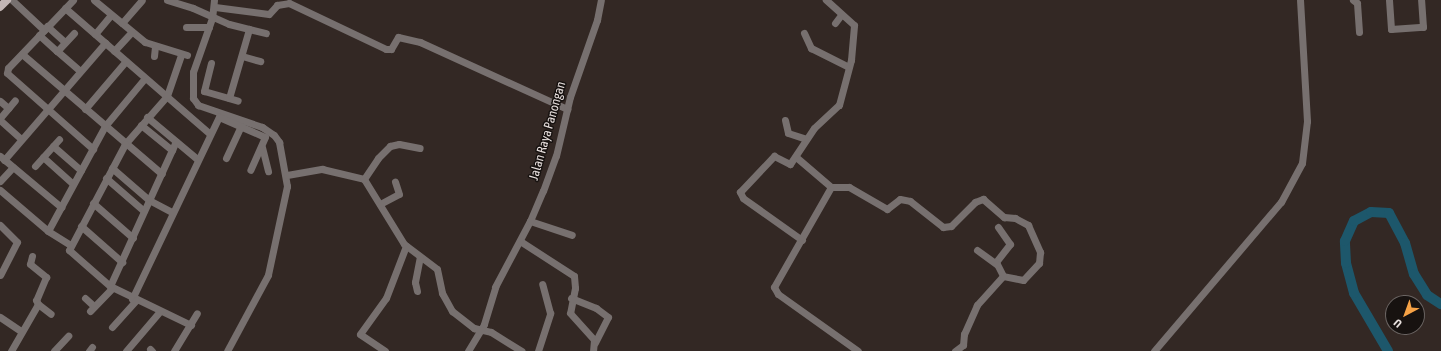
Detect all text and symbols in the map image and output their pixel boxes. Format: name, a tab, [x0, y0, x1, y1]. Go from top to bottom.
street label: Jalan Raya Panongan	[526, 80, 570, 182]
north arrow	[1385, 295, 1425, 335]
text: U	[1391, 317, 1404, 330]

